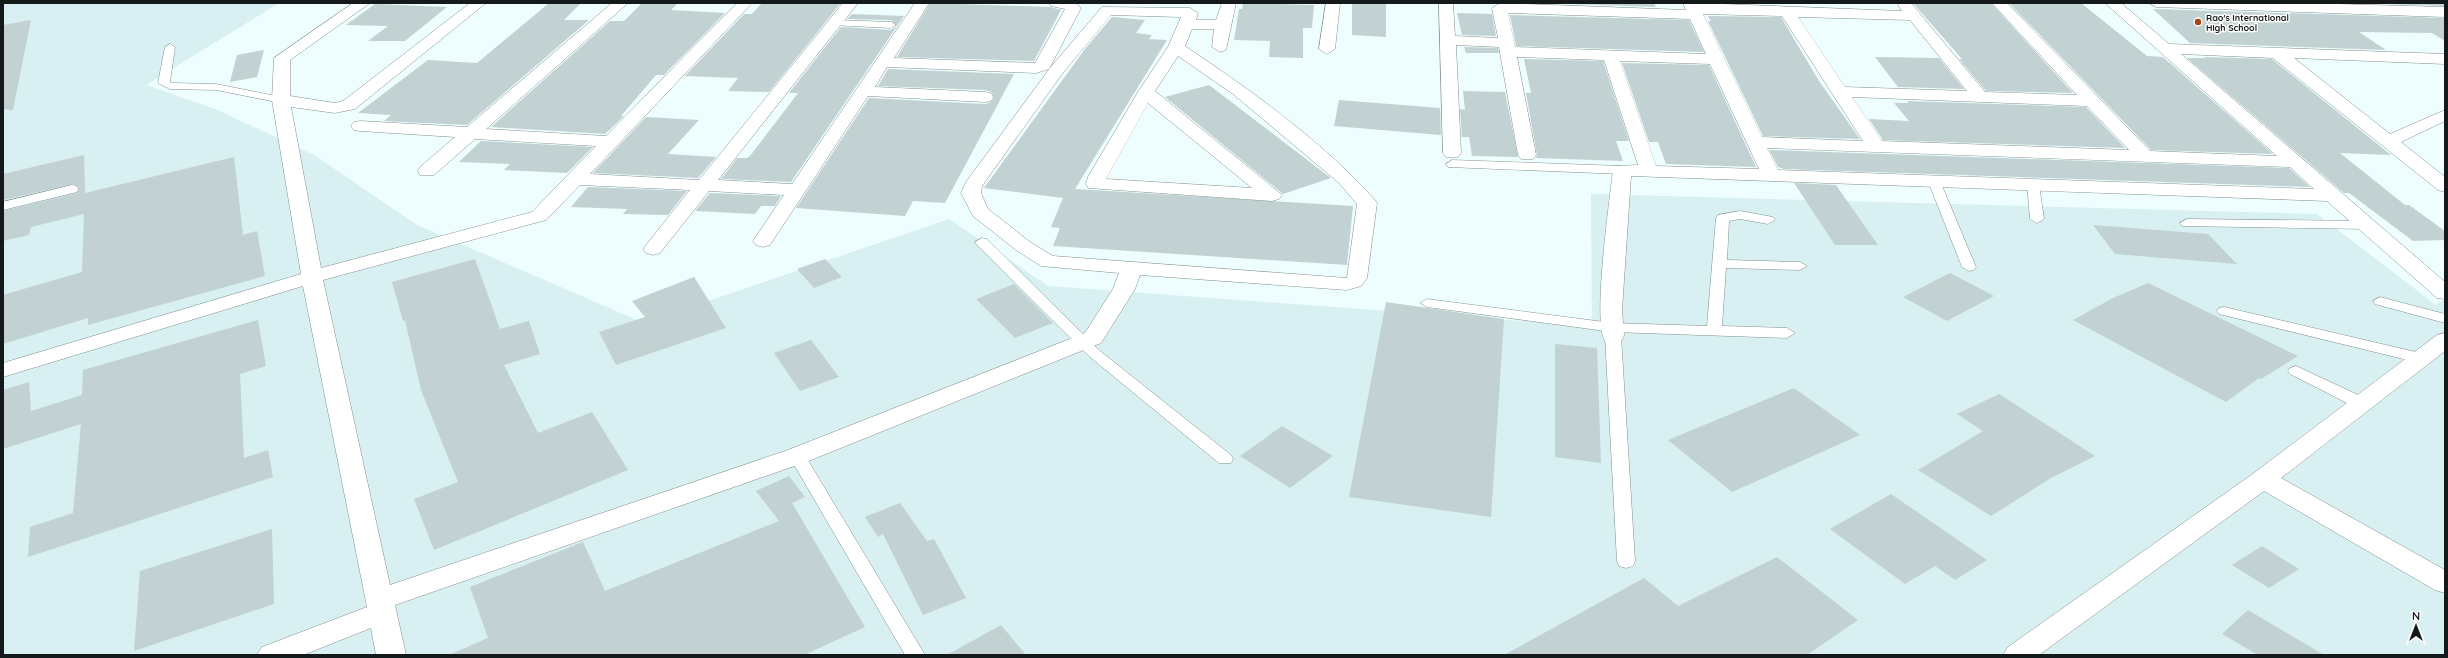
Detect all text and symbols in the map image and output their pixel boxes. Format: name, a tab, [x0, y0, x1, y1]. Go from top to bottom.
place label: Rao's International High School	[2206, 12, 2289, 33]
marker: Rao's International High School	[2193, 17, 2203, 27]
north arrow	[2396, 606, 2436, 646]
text: N	[2412, 609, 2420, 623]

